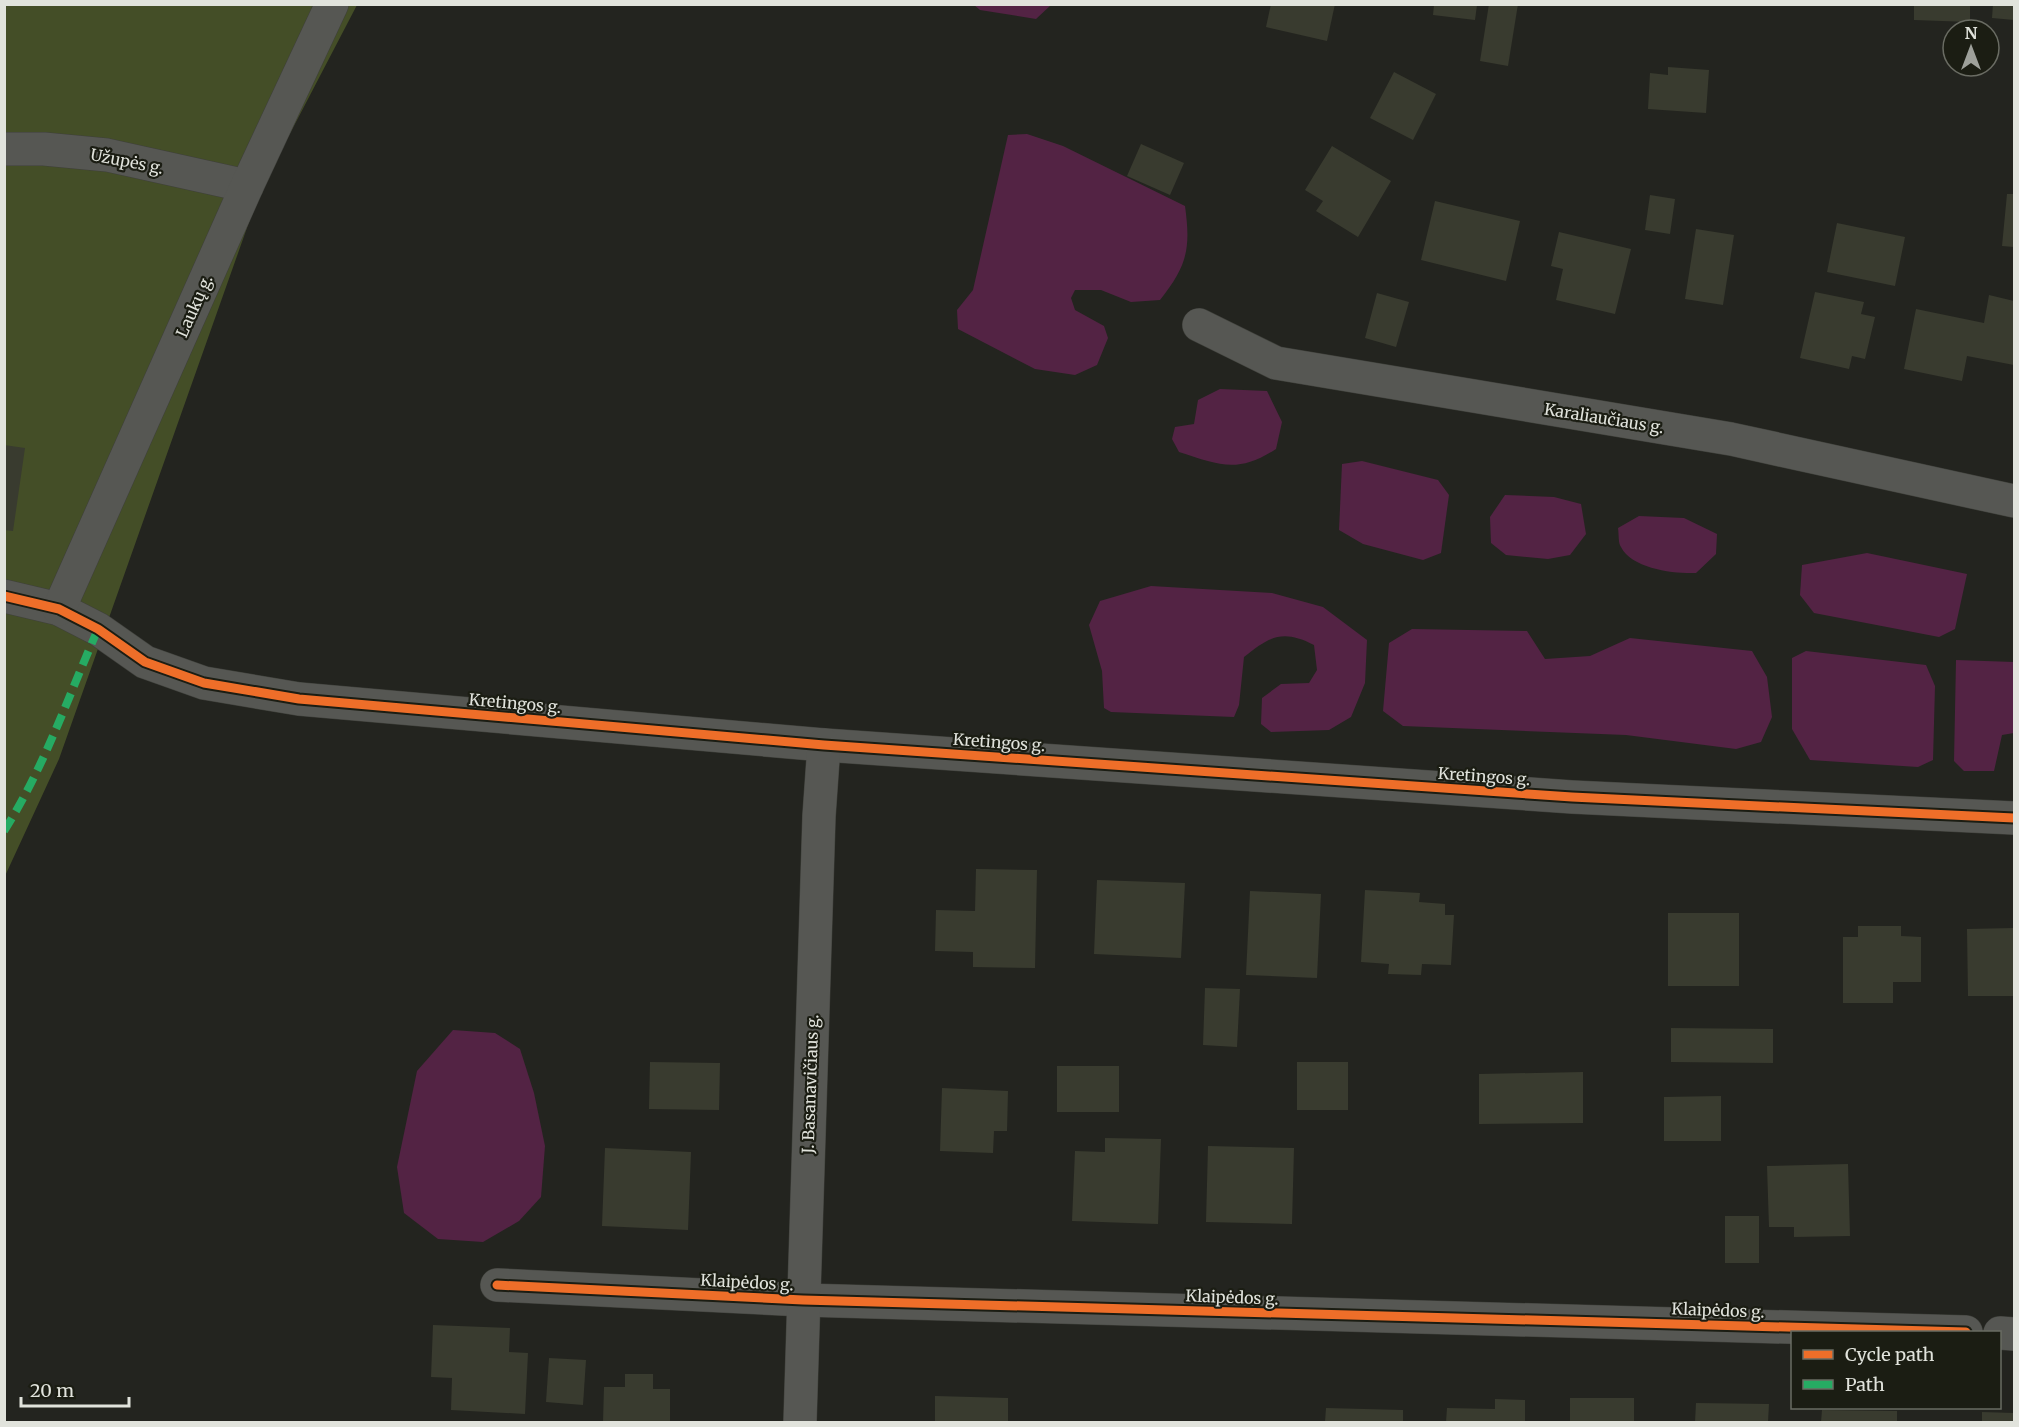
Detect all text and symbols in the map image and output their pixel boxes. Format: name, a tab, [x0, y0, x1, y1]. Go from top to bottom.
north arrow	[1941, 18, 2001, 78]
text: N	[1965, 23, 1978, 43]
street label: Užupės g.	[89, 144, 165, 178]
street label: Laukų g.	[171, 272, 217, 340]
street label: Karaliaučiaus g.	[1543, 399, 1665, 437]
street label: Kretingos g.	[468, 689, 562, 717]
street label: Kretingos g.	[952, 729, 1046, 755]
street label: Kretingos g.	[1437, 763, 1531, 789]
street label: J. Basanavičiaus g.	[798, 1014, 822, 1155]
street label: Klaipėdos g.	[700, 1270, 794, 1294]
street label: Klaipėdos g.	[1185, 1285, 1279, 1309]
street label: Klaipėdos g.	[1671, 1298, 1765, 1322]
legend	[1791, 1331, 2001, 1409]
text: Cycle path	[1845, 1343, 1935, 1366]
scale bar	[21, 1370, 129, 1408]
text: Path	[1845, 1373, 1885, 1396]
text: 20 m	[30, 1379, 74, 1402]

